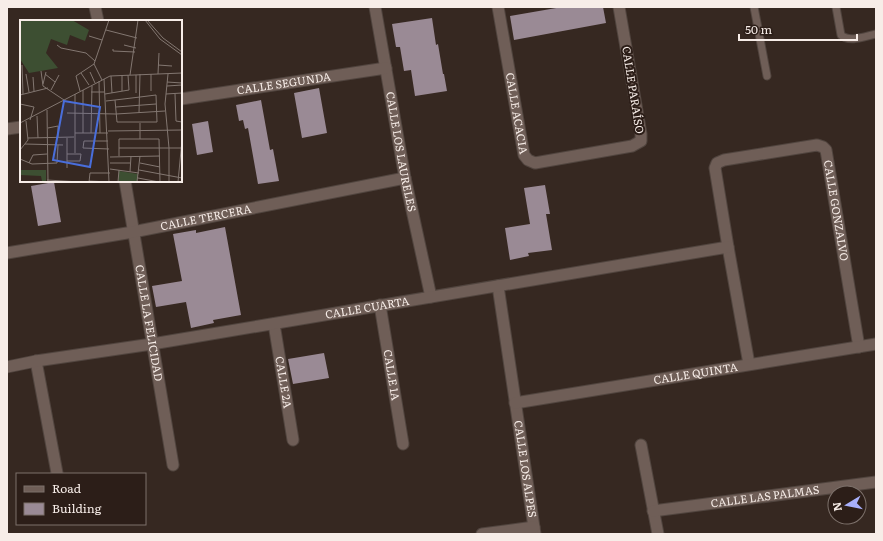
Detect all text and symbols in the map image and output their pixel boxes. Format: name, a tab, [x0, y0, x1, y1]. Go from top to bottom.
scale bar	[739, 16, 857, 42]
inset map	[20, 20, 182, 182]
text: 50 m	[745, 20, 772, 38]
street label: CALLE PARAÍSO	[619, 45, 649, 135]
street label: CALLE SEGUNDA	[236, 67, 332, 97]
street label: CALLE ACACIA	[503, 71, 533, 155]
street label: CALLE LOS LAURELES	[383, 90, 421, 213]
street label: CALLE GONZALVO	[821, 159, 853, 262]
street label: CALLE TERCERA	[159, 200, 252, 233]
street label: CALLE LA FELICIDAD	[132, 263, 168, 382]
street label: CALLE CUARTA	[324, 292, 410, 322]
street label: CALLE 1A	[380, 348, 405, 402]
street label: CALLE 2A	[272, 355, 297, 409]
street label: CALLE QUINTA	[652, 358, 739, 387]
street label: CALLE LOS ALPES	[511, 419, 541, 519]
legend	[16, 473, 146, 525]
text: Road	[52, 479, 82, 497]
street label: CALLE LAS PALMAS	[710, 480, 820, 510]
north arrow	[827, 485, 867, 525]
text: Building	[52, 499, 102, 517]
text: N	[827, 501, 845, 513]

